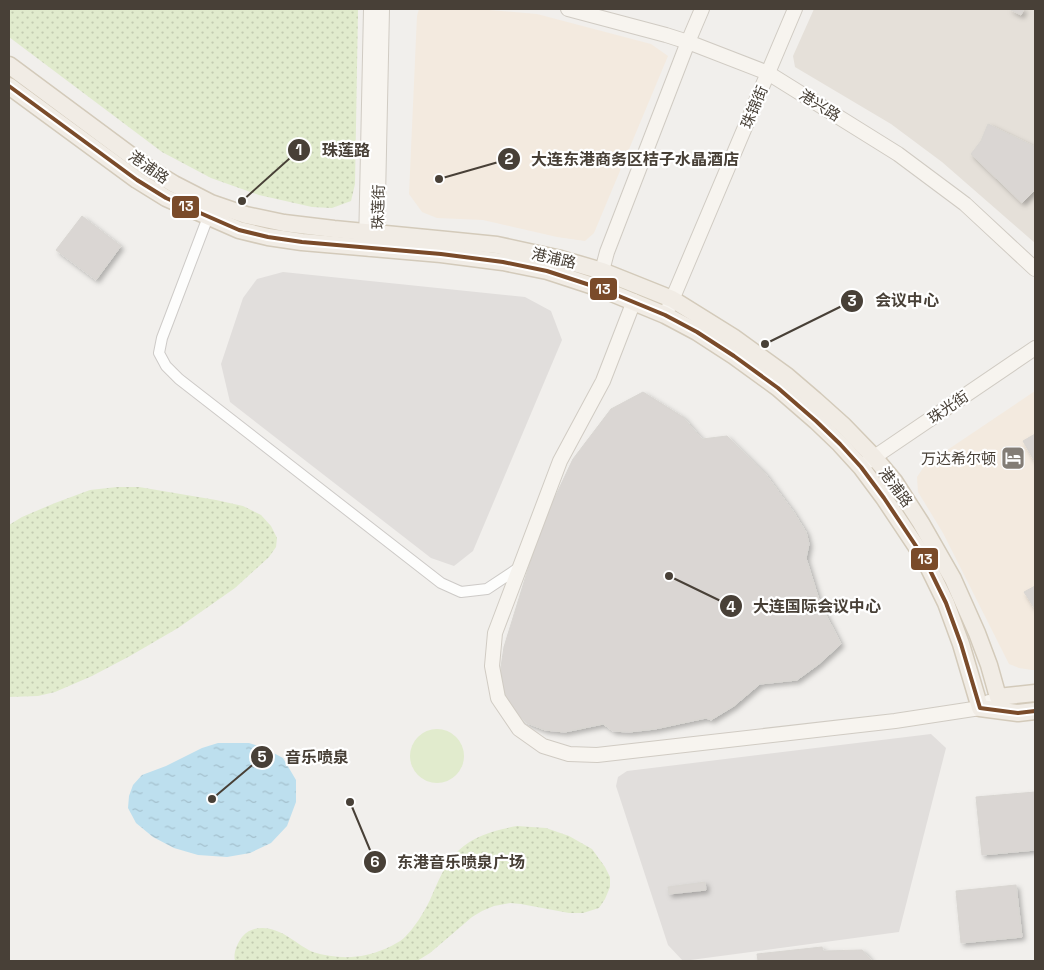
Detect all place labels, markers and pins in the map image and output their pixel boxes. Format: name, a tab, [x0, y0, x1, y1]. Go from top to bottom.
callout: 珠莲路	[287, 135, 380, 166]
callout: 大连东港商务区桔子水晶酒店	[496, 144, 749, 175]
callout: 会议中心	[840, 285, 949, 316]
hotel icon: 万达希尔顿	[1000, 445, 1026, 471]
place label: 万达希尔顿	[921, 449, 996, 468]
callout: 大连国际会议中心	[718, 591, 891, 622]
callout: 音乐喷泉	[250, 742, 359, 773]
callout: 东港音乐喷泉广场	[362, 846, 535, 877]

